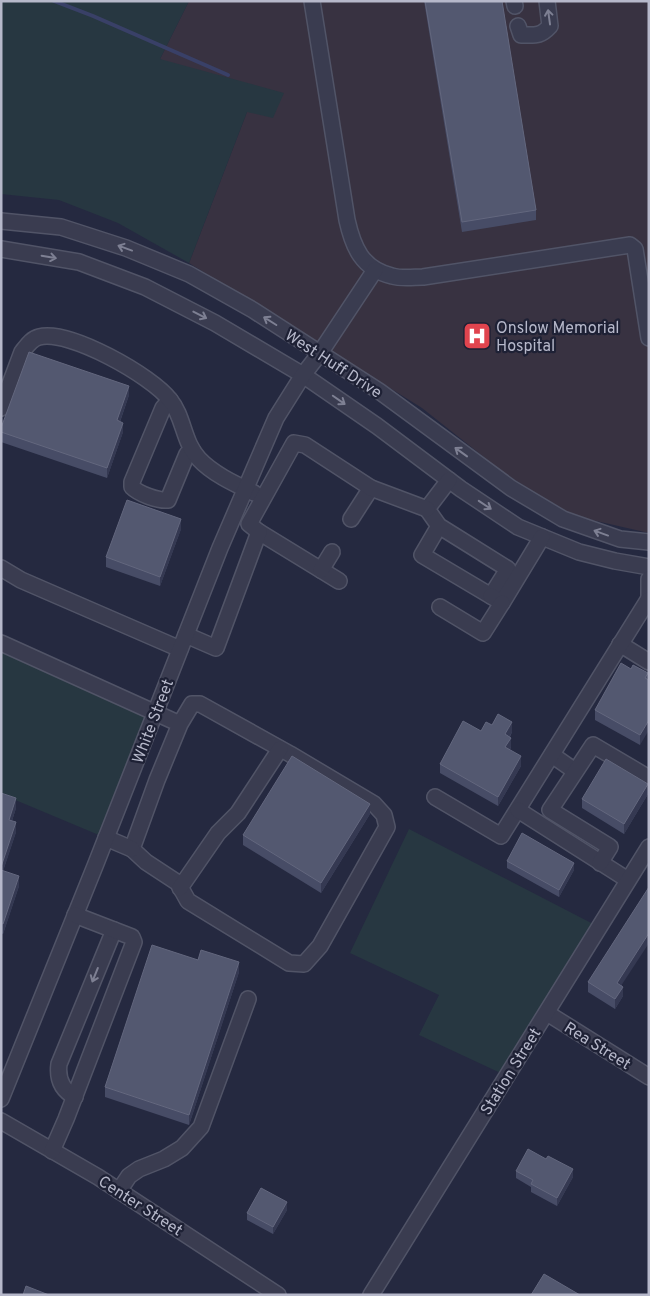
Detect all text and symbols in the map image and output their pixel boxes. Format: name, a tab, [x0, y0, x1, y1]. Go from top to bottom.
one-way arrow	[544, 9, 554, 25]
one-way arrow	[118, 243, 133, 252]
one-way arrow	[41, 252, 57, 262]
one-way arrow	[192, 311, 207, 320]
one-way arrow	[263, 315, 277, 325]
place label: Onslow Memorial Hospital	[496, 319, 620, 357]
hospital icon: Onslow Memorial Hospital	[462, 321, 492, 351]
street label: West Huff Drive	[281, 326, 385, 403]
one-way arrow	[331, 395, 345, 405]
one-way arrow	[454, 447, 468, 457]
one-way arrow	[477, 500, 491, 510]
one-way arrow	[594, 527, 610, 537]
street label: White Street	[129, 677, 179, 767]
one-way arrow	[90, 967, 99, 982]
street label: Rea Street	[560, 1018, 634, 1075]
street label: Station Street	[477, 1025, 546, 1119]
street label: Center Street	[94, 1172, 186, 1241]

